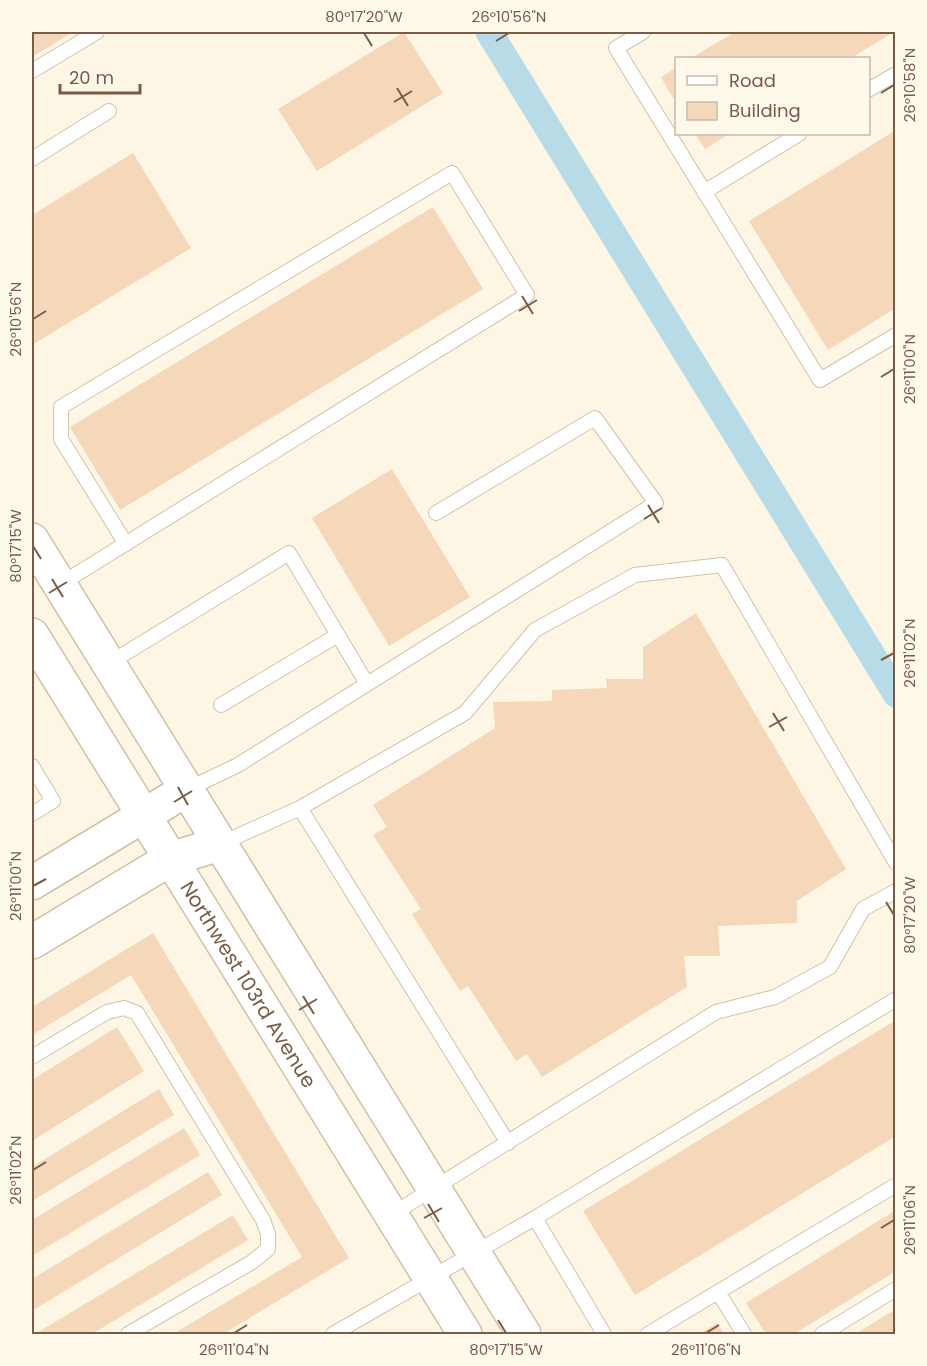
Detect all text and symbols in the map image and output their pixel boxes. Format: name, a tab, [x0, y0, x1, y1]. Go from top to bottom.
text: 80°17'20"W	[325, 6, 403, 27]
text: 26°10'56"N	[472, 6, 546, 27]
text: 26°10'58"N	[899, 48, 920, 122]
scale bar	[60, 57, 140, 95]
legend	[675, 57, 870, 135]
text: 20 m	[69, 65, 114, 90]
text: Road	[729, 68, 776, 93]
text: Building	[729, 98, 801, 123]
text: 26°10'56"N	[5, 282, 26, 356]
text: 26°11'00"N	[899, 334, 920, 404]
text: 80°17'15"W	[5, 509, 26, 583]
text: 26°11'02"N	[899, 618, 920, 688]
text: 26°11'00"N	[5, 851, 26, 921]
street label: Northwest 103rd Avenue	[174, 876, 323, 1093]
text: 80°17'20"W	[899, 876, 920, 954]
text: 26°11'02"N	[5, 1135, 26, 1205]
text: 26°11'06"N	[899, 1185, 920, 1255]
text: 26°11'04"N	[199, 1339, 269, 1360]
text: 80°17'15"W	[469, 1339, 543, 1360]
text: 26°11'06"N	[671, 1339, 741, 1360]

